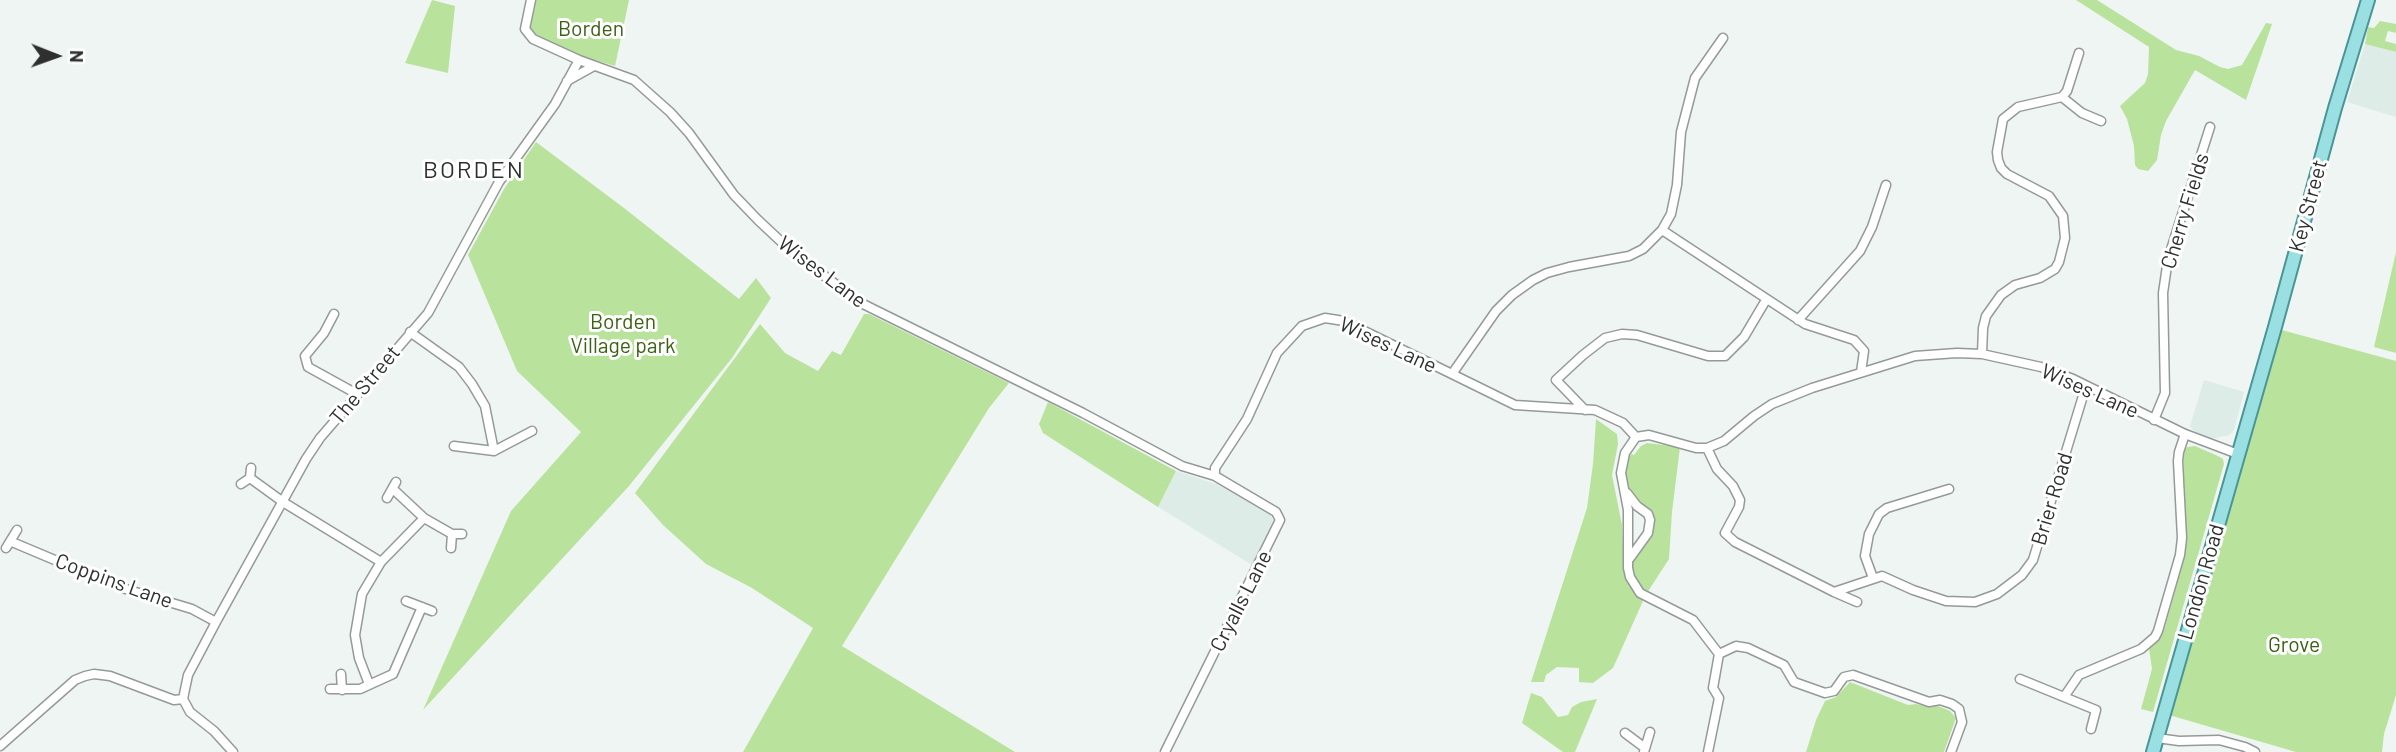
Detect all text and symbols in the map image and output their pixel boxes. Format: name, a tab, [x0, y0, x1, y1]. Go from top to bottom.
park label: Borden	[558, 16, 624, 42]
north arrow	[21, 21, 91, 91]
text: N	[66, 50, 89, 63]
street label: Cherry Fields	[2155, 150, 2215, 272]
district label: BORDEN	[424, 156, 524, 184]
street label: Key Street	[2284, 157, 2332, 255]
street label: Wises Lane	[773, 231, 871, 313]
park label: Borden Village park	[570, 309, 676, 359]
street label: Wises Lane	[1335, 312, 1441, 378]
street label: The Street	[325, 340, 405, 430]
street label: Wises Lane	[2037, 358, 2143, 424]
street label: Brier Road	[2026, 450, 2078, 548]
street label: London Road	[2172, 521, 2230, 643]
street label: Cryalls Lane	[1205, 546, 1277, 656]
street label: Coppins Lane	[52, 548, 176, 614]
park label: Grove	[2268, 632, 2320, 658]

